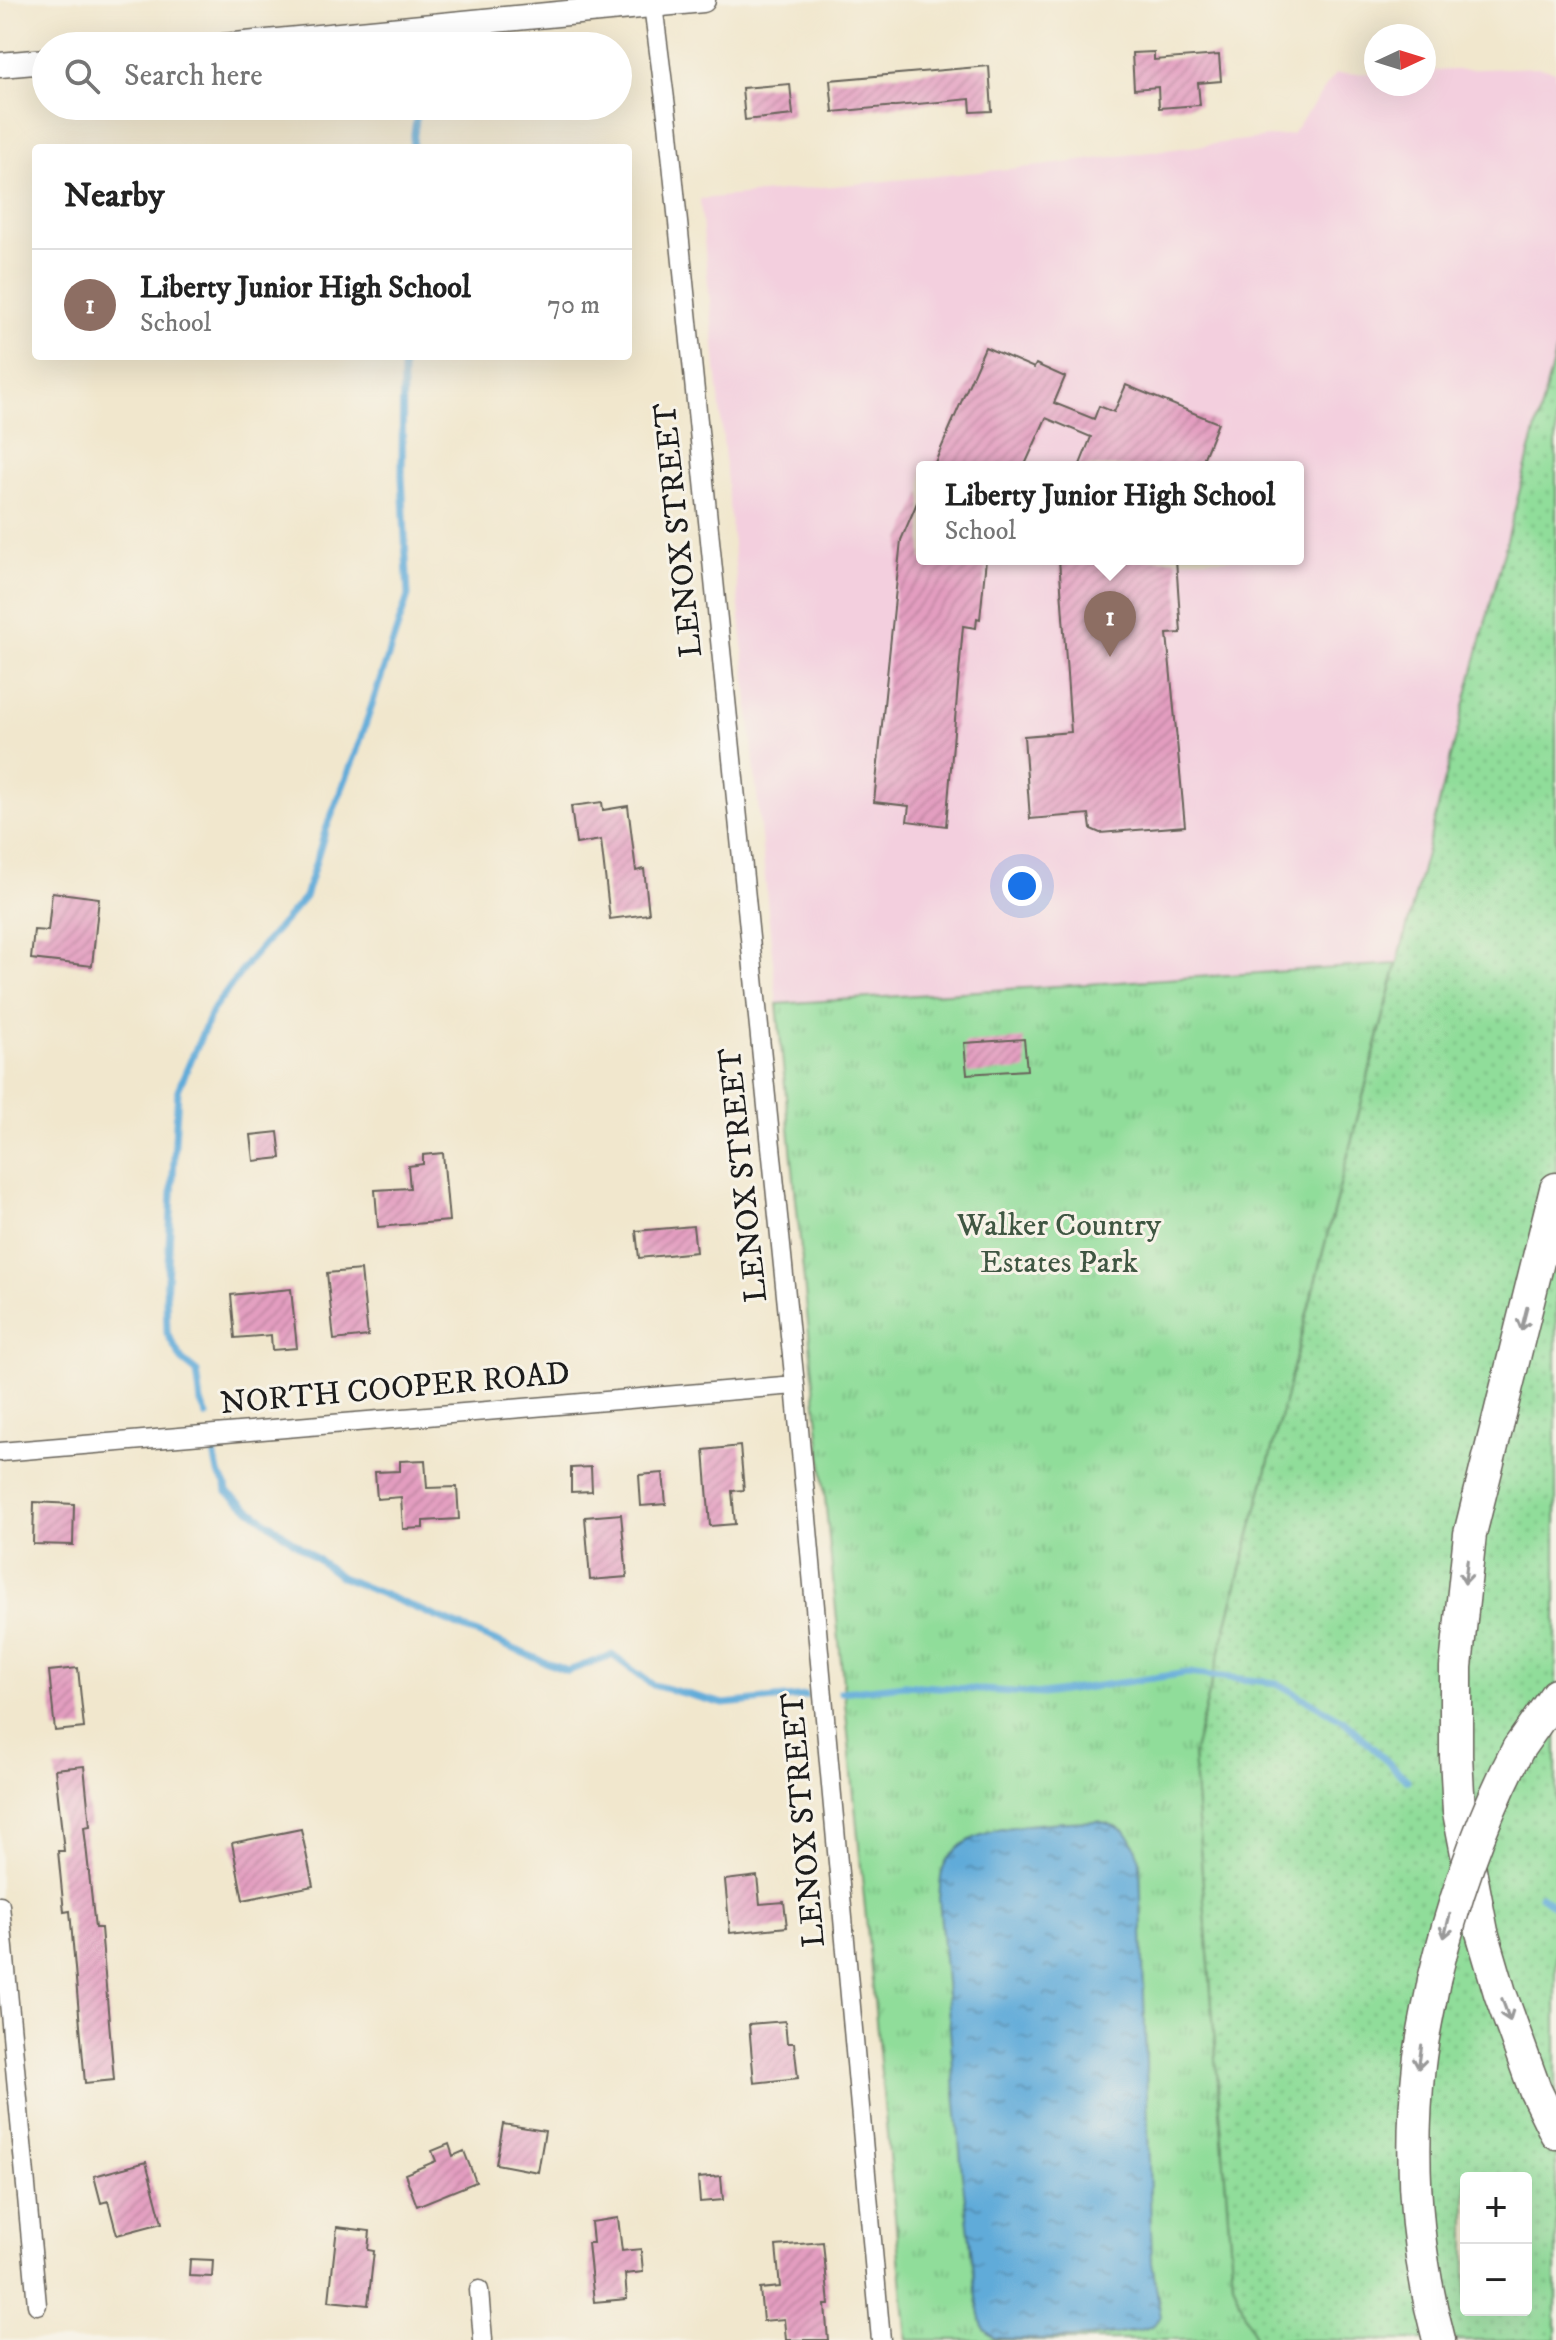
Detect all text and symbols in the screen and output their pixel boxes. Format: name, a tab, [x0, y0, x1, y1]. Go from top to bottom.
north arrow	[1364, 24, 1436, 96]
search box	[32, 32, 632, 120]
icon: search	[60, 54, 104, 98]
text: Search here	[124, 58, 263, 95]
text: Nearby	[64, 175, 165, 217]
text: Liberty Junior High School	[140, 270, 471, 307]
text: 1	[85, 289, 95, 322]
text: 70 m	[547, 289, 600, 322]
text: School	[140, 307, 211, 340]
street label: LENOX STREET	[646, 401, 712, 659]
popup	[916, 461, 1304, 565]
text: Liberty Junior High School	[945, 478, 1275, 515]
text: School	[945, 515, 1016, 548]
pin: 1	[1084, 591, 1136, 657]
your location	[1002, 866, 1042, 906]
street label: LENOX STREET	[711, 1046, 777, 1304]
park label: Walker Country Estates Park	[956, 1206, 1162, 1283]
one-way arrow	[1515, 1305, 1530, 1331]
street label: NORTH COOPER ROAD	[219, 1354, 571, 1424]
one-way arrow	[1458, 1558, 1473, 1585]
street label: LENOX STREET	[773, 1691, 835, 1949]
one-way arrow	[1439, 1912, 1454, 1938]
one-way arrow	[1500, 1997, 1514, 2022]
one-way arrow	[1412, 2044, 1427, 2069]
map controls	[1460, 2172, 1532, 2316]
button: +	[1460, 2172, 1532, 2244]
button: −	[1460, 2244, 1532, 2316]

